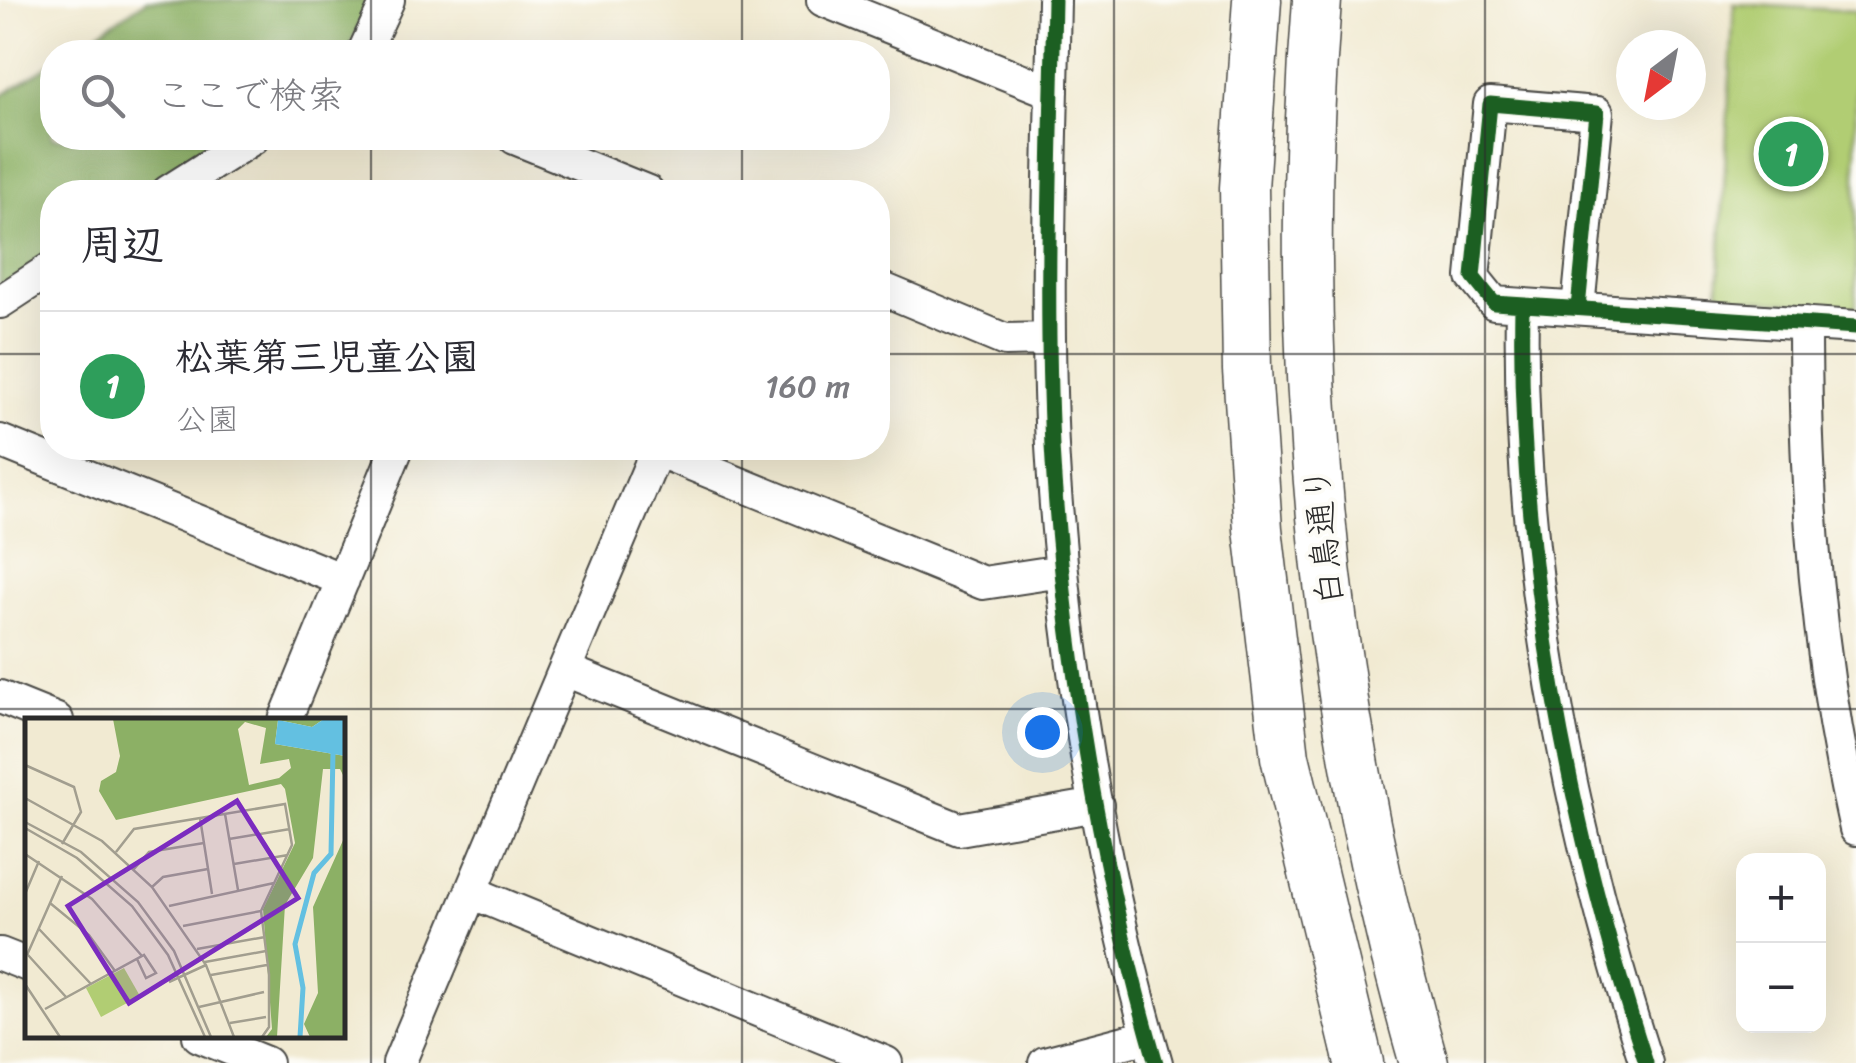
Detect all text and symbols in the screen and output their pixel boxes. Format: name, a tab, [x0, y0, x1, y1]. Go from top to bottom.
north arrow	[1616, 30, 1706, 120]
search box	[40, 40, 890, 150]
text: ここで検索	[155, 62, 345, 129]
icon: search	[75, 68, 130, 123]
pin: 1	[1758, 116, 1824, 192]
text: 周辺	[80, 208, 164, 282]
text: 松葉第三児童公園	[175, 324, 479, 391]
text: 1	[106, 358, 119, 415]
text: 160 m	[765, 358, 850, 415]
text: 公園	[175, 391, 239, 448]
street label: 白鳥通り	[1285, 463, 1361, 609]
your location	[1017, 707, 1068, 758]
inset map	[25, 718, 345, 1038]
map controls	[1736, 853, 1826, 1033]
button: +	[1736, 853, 1826, 943]
button: −	[1736, 943, 1826, 1033]

